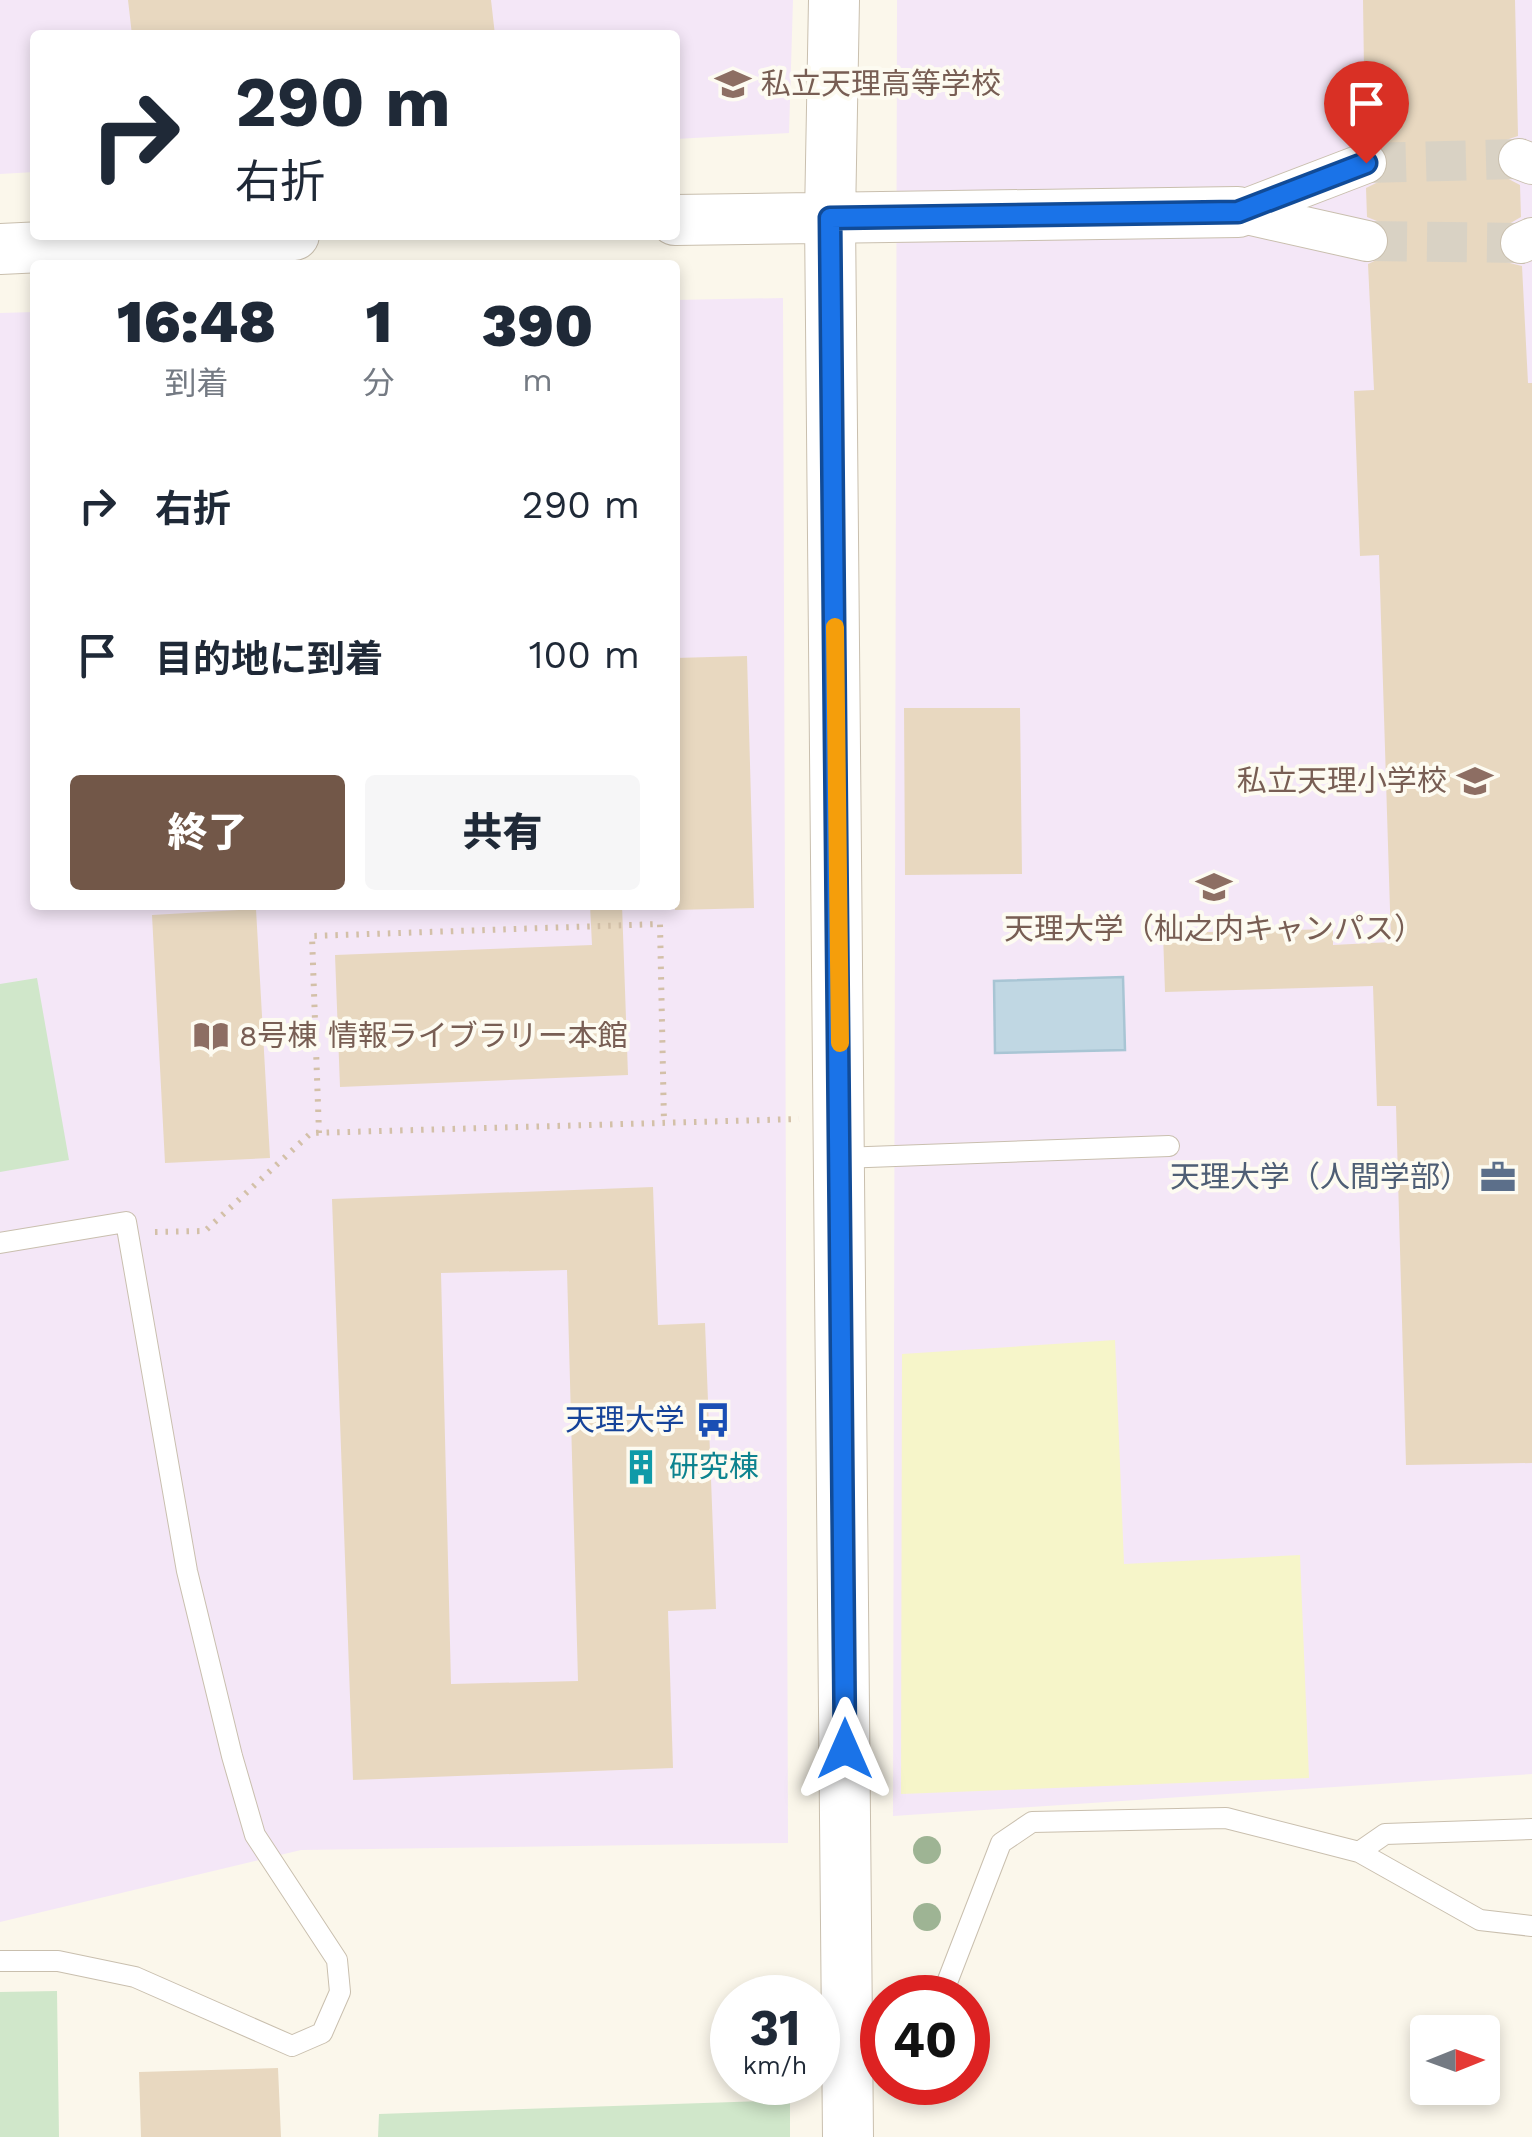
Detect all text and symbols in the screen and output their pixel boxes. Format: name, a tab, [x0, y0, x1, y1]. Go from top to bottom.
text: 290 m	[235, 61, 451, 143]
pin	[1324, 61, 1409, 164]
school or university icon: 私立天理高等学校	[714, 65, 752, 103]
place label: 私立天理高等学校	[761, 66, 1001, 101]
icon: right	[70, 70, 200, 200]
icon: arrive	[1339, 76, 1394, 131]
text: 右折	[235, 155, 325, 208]
text: 16:48	[117, 286, 276, 357]
text: 1	[365, 286, 392, 357]
text: 390	[481, 290, 593, 361]
text: m	[522, 361, 553, 399]
text: 到着	[164, 364, 228, 402]
text: 分	[363, 364, 395, 402]
icon: right	[70, 478, 125, 533]
text: 290 m	[522, 483, 640, 527]
text: 右折	[155, 487, 231, 531]
icon: arrive	[70, 628, 125, 683]
text: 100 m	[529, 633, 640, 677]
text: 目的地に到着	[155, 637, 383, 681]
school or university icon: 私立天理小学校	[1456, 762, 1494, 800]
place label: 私立天理小学校	[1237, 763, 1447, 798]
button: 終了	[70, 775, 345, 890]
button: 共有	[365, 775, 640, 890]
school or university icon: 天理大学（杣之内キャンパス）	[1195, 868, 1233, 906]
place label: 天理大学（杣之内キャンパス）	[1004, 911, 1424, 946]
library icon: 8号棟 情報ライブラリー本館	[192, 1017, 230, 1055]
place label: 8号棟 情報ライブラリー本館	[239, 1018, 628, 1053]
office icon: 天理大学（人間学部）	[1479, 1158, 1517, 1196]
place label: 天理大学（人間学部）	[1170, 1159, 1470, 1194]
bus stop icon: 天理大学	[694, 1401, 732, 1439]
place label: 天理大学	[565, 1402, 685, 1437]
building icon: 研究棟	[622, 1448, 660, 1486]
place label: 研究棟	[669, 1449, 759, 1484]
position arrow	[793, 1697, 897, 1801]
speed limit sign: 40	[860, 1975, 990, 2105]
text: 31	[749, 1998, 801, 2057]
north arrow	[1410, 2015, 1500, 2105]
map controls	[1410, 2015, 1500, 2105]
text: km/h	[743, 2051, 807, 2080]

